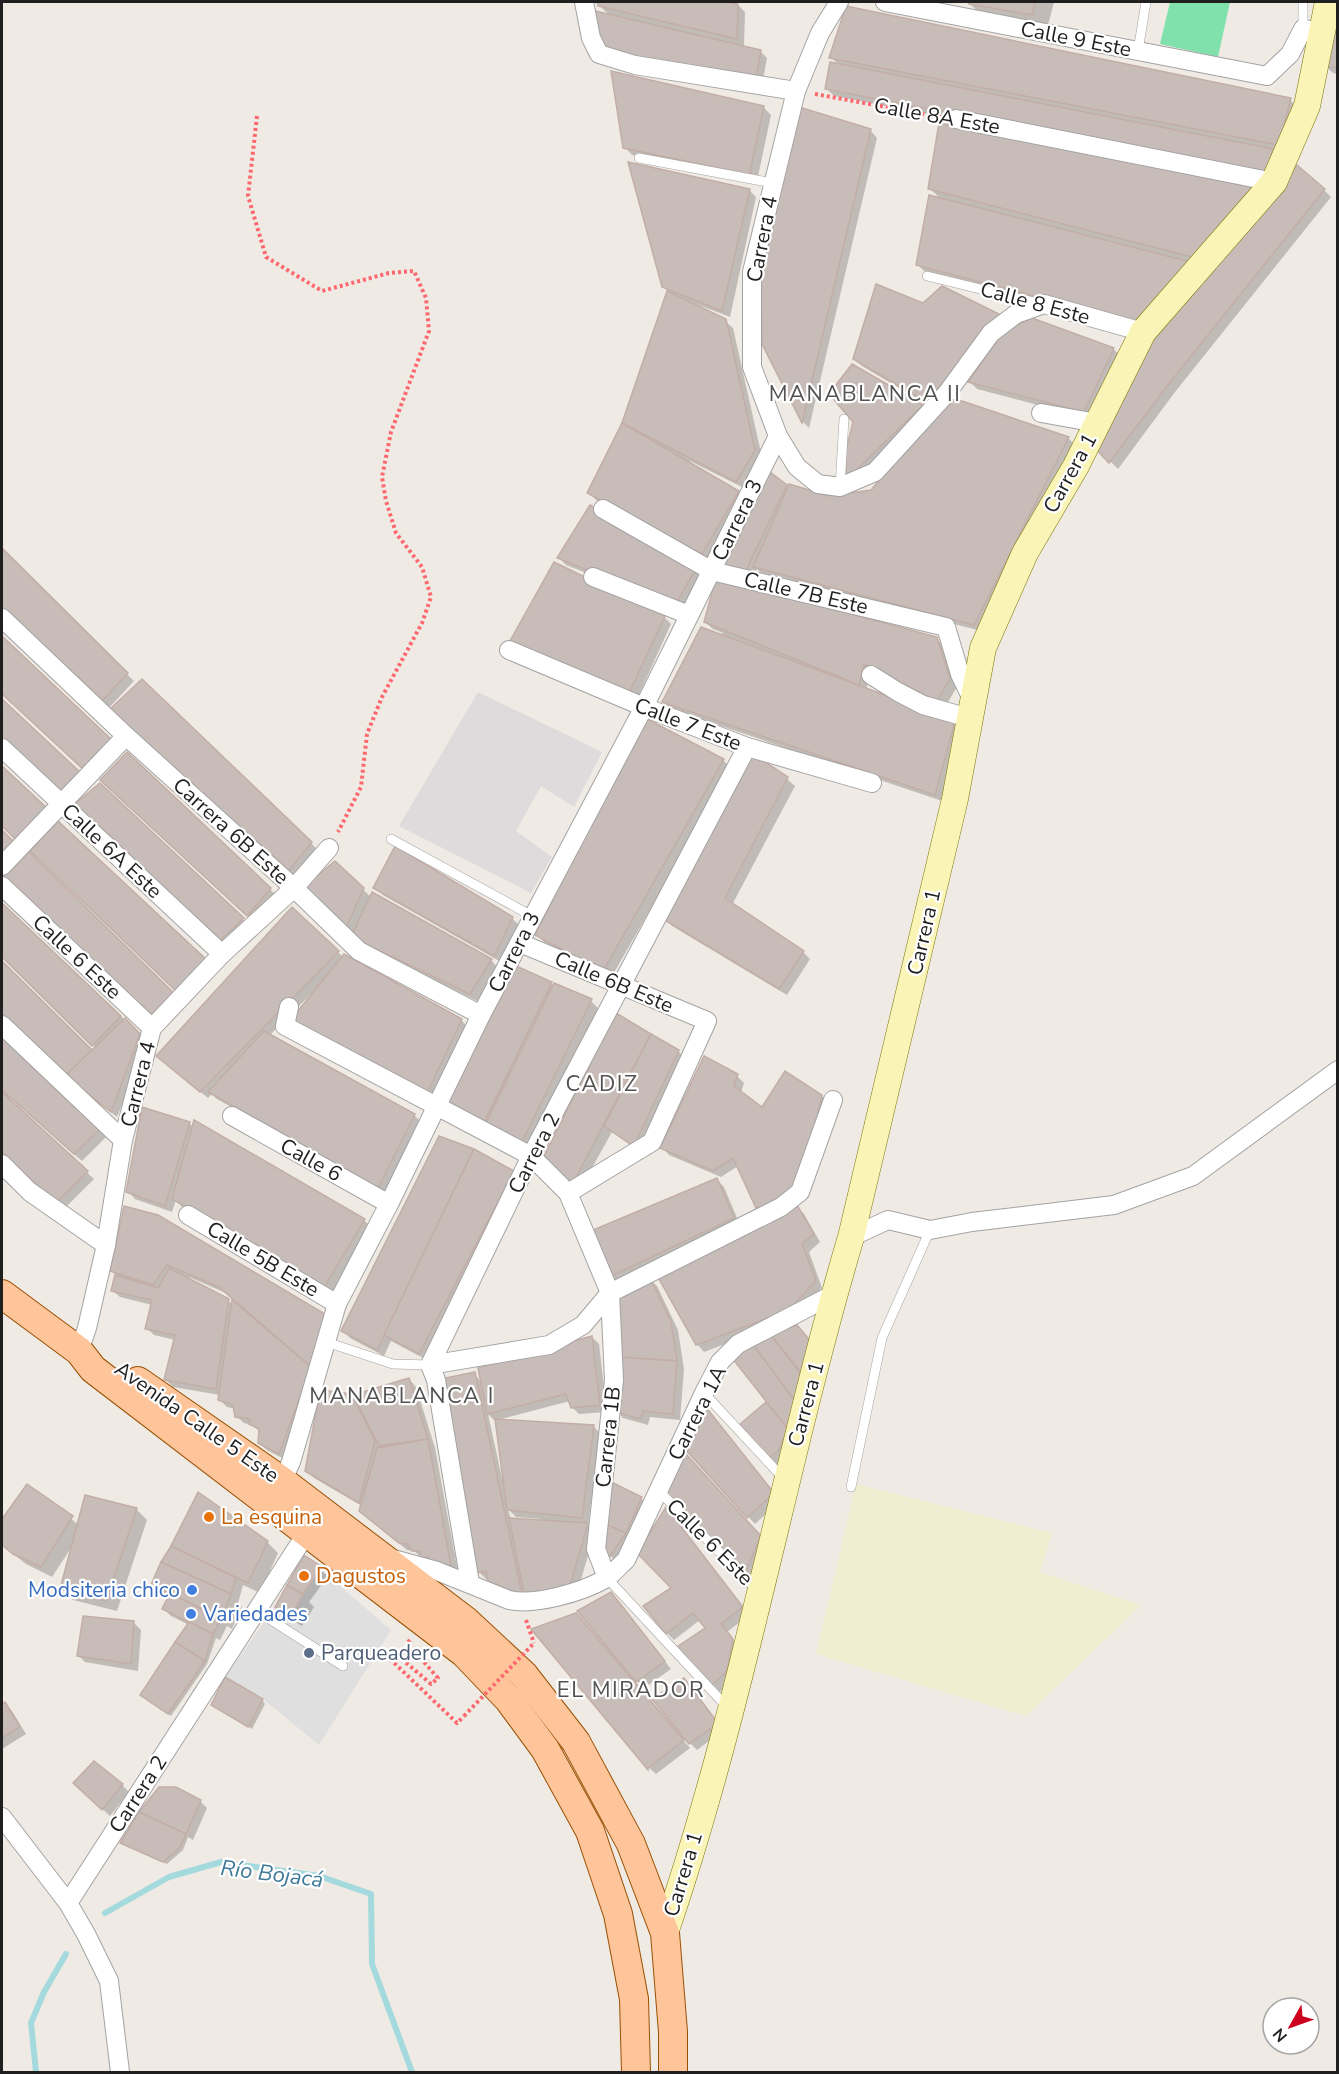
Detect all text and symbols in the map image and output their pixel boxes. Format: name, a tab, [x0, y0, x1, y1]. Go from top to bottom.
street label: Calle 9 Este	[1018, 15, 1134, 63]
street label: Calle 8A Este	[872, 91, 1002, 141]
street label: Carrera 4	[740, 193, 784, 285]
street label: Calle 8 Este	[977, 275, 1093, 331]
district label: MANABLANCA II	[769, 379, 961, 409]
street label: Carrera 1	[1037, 428, 1103, 518]
street label: Carrera 3	[705, 475, 769, 565]
street label: Calle 7B Este	[741, 565, 871, 621]
street label: Calle 7 Este	[631, 691, 745, 757]
street label: Carrera 6B Este	[167, 771, 295, 891]
street label: Calle 6A Este	[56, 797, 168, 905]
street label: Carrera 1	[901, 886, 947, 978]
street label: Carrera 3	[482, 907, 546, 997]
street label: Calle 6 Este	[26, 908, 128, 1006]
street label: Calle 6B Este	[550, 944, 678, 1020]
street label: Carrera 4	[114, 1038, 162, 1130]
district label: CADIZ	[566, 1069, 638, 1099]
street label: Carrera 2	[502, 1108, 566, 1198]
street label: Calle 6	[275, 1132, 347, 1188]
street label: Calle 5B Este	[202, 1214, 324, 1304]
street label: Avenida Calle 5 Este	[109, 1355, 285, 1489]
street label: Carrera 1	[781, 1358, 831, 1450]
street label: Carrera 1A	[661, 1361, 733, 1465]
district label: MANABLANCA I	[309, 1381, 495, 1411]
street label: Carrera 1B	[589, 1385, 627, 1489]
street label: Calle 6 Este	[660, 1492, 760, 1592]
place label: La esquina	[221, 1503, 322, 1531]
marker: La esquina	[202, 1510, 216, 1524]
place label: Dagustos	[316, 1562, 406, 1590]
marker: Dagustos	[297, 1569, 311, 1583]
place label: Modsiteria chico	[28, 1576, 180, 1604]
marker: Modsiteria chico	[185, 1583, 199, 1597]
place label: Variedades	[202, 1600, 308, 1628]
marker: Variedades	[184, 1607, 198, 1621]
place label: Parqueadero	[321, 1639, 441, 1667]
marker: Parqueadero	[302, 1646, 316, 1660]
district label: EL MIRADOR	[557, 1675, 705, 1705]
street label: Carrera 2	[102, 1750, 174, 1838]
street label: Carrera 1	[657, 1828, 709, 1920]
water label: Río Bojacá	[219, 1853, 325, 1895]
north arrow	[1261, 1996, 1321, 2056]
text: N	[1268, 2023, 1293, 2047]

